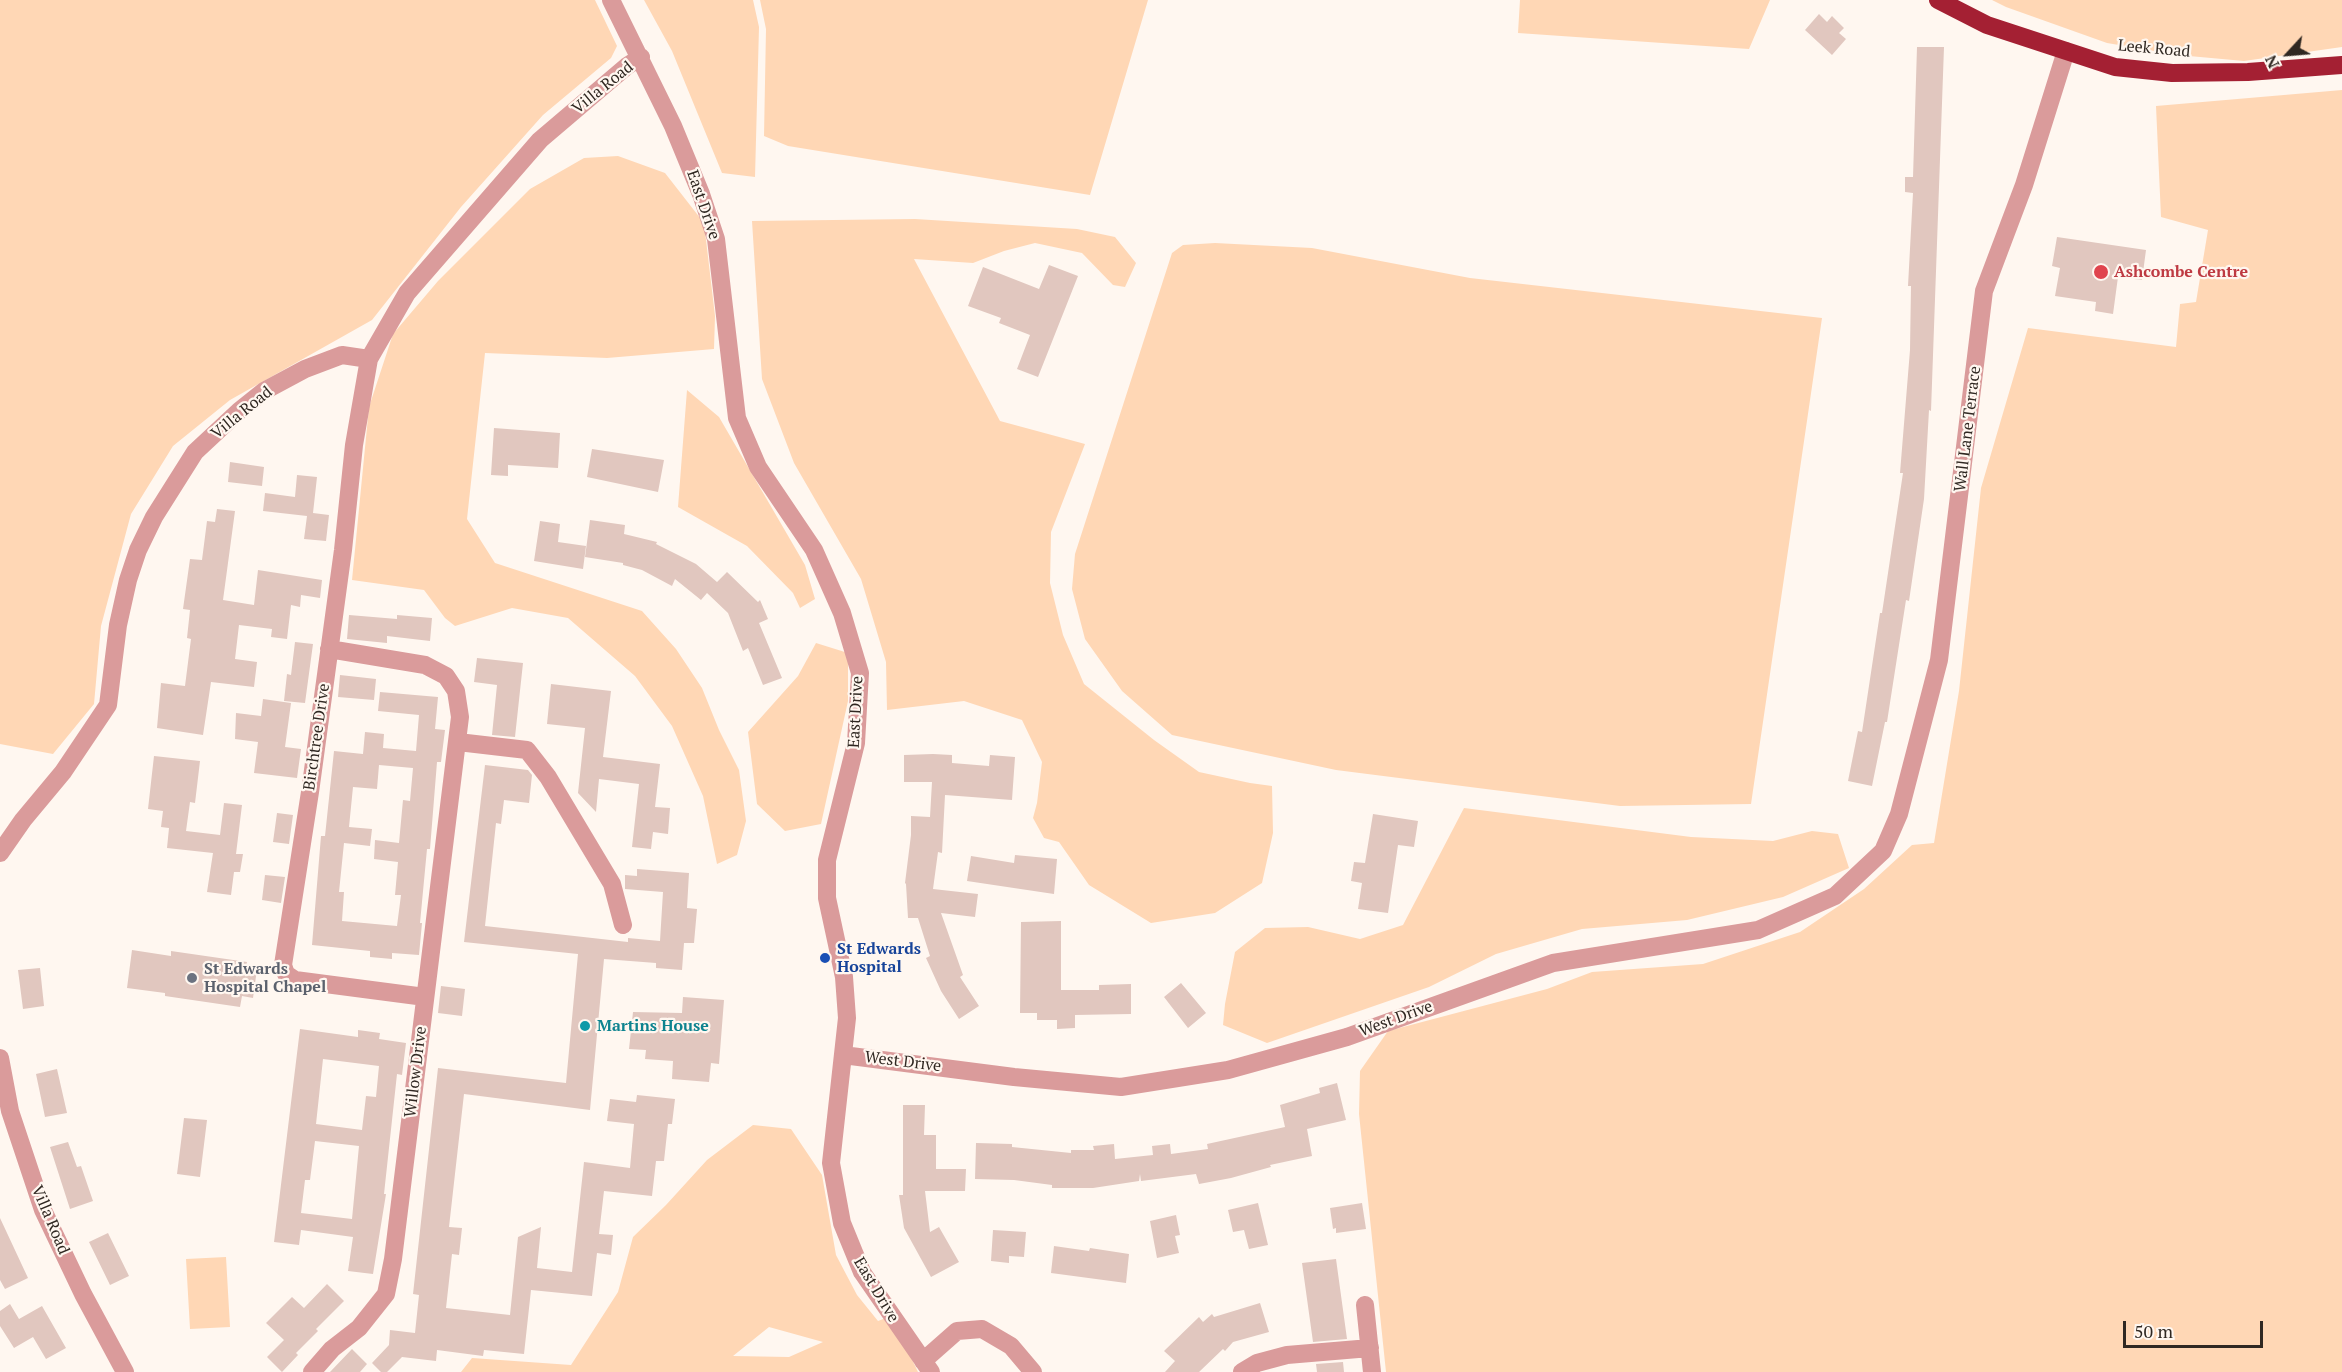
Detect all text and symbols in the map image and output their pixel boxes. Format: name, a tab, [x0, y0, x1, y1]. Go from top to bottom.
north arrow	[2258, 24, 2318, 84]
street label: Leek Road	[2117, 36, 2191, 62]
text: N	[2259, 52, 2284, 72]
street label: Villa Road	[569, 58, 637, 118]
street label: East Drive	[682, 168, 724, 242]
place label: Ashcombe Centre	[2114, 262, 2248, 282]
marker: Ashcombe Centre	[2092, 263, 2110, 281]
street label: Wall Lane Terrace	[1951, 365, 1985, 493]
street label: Villa Road	[208, 383, 276, 443]
street label: East Drive	[845, 675, 867, 749]
street label: Birchtree Drive	[300, 682, 334, 792]
place label: St Edwards Hospital	[837, 939, 921, 977]
marker: St Edwards Hospital	[818, 951, 832, 965]
place label: St Edwards Hospital Chapel	[204, 959, 326, 997]
marker: St Edwards Hospital Chapel	[185, 971, 199, 985]
street label: West Drive	[1357, 997, 1435, 1041]
place label: Martins House	[597, 1016, 709, 1036]
marker: Martins House	[578, 1019, 592, 1033]
street label: Willow Drive	[401, 1025, 431, 1119]
street label: West Drive	[864, 1048, 942, 1076]
street label: Villa Road	[27, 1183, 73, 1257]
street label: East Drive	[849, 1254, 903, 1326]
scale bar	[2126, 1309, 2266, 1347]
text: 50 m	[2134, 1319, 2173, 1343]

